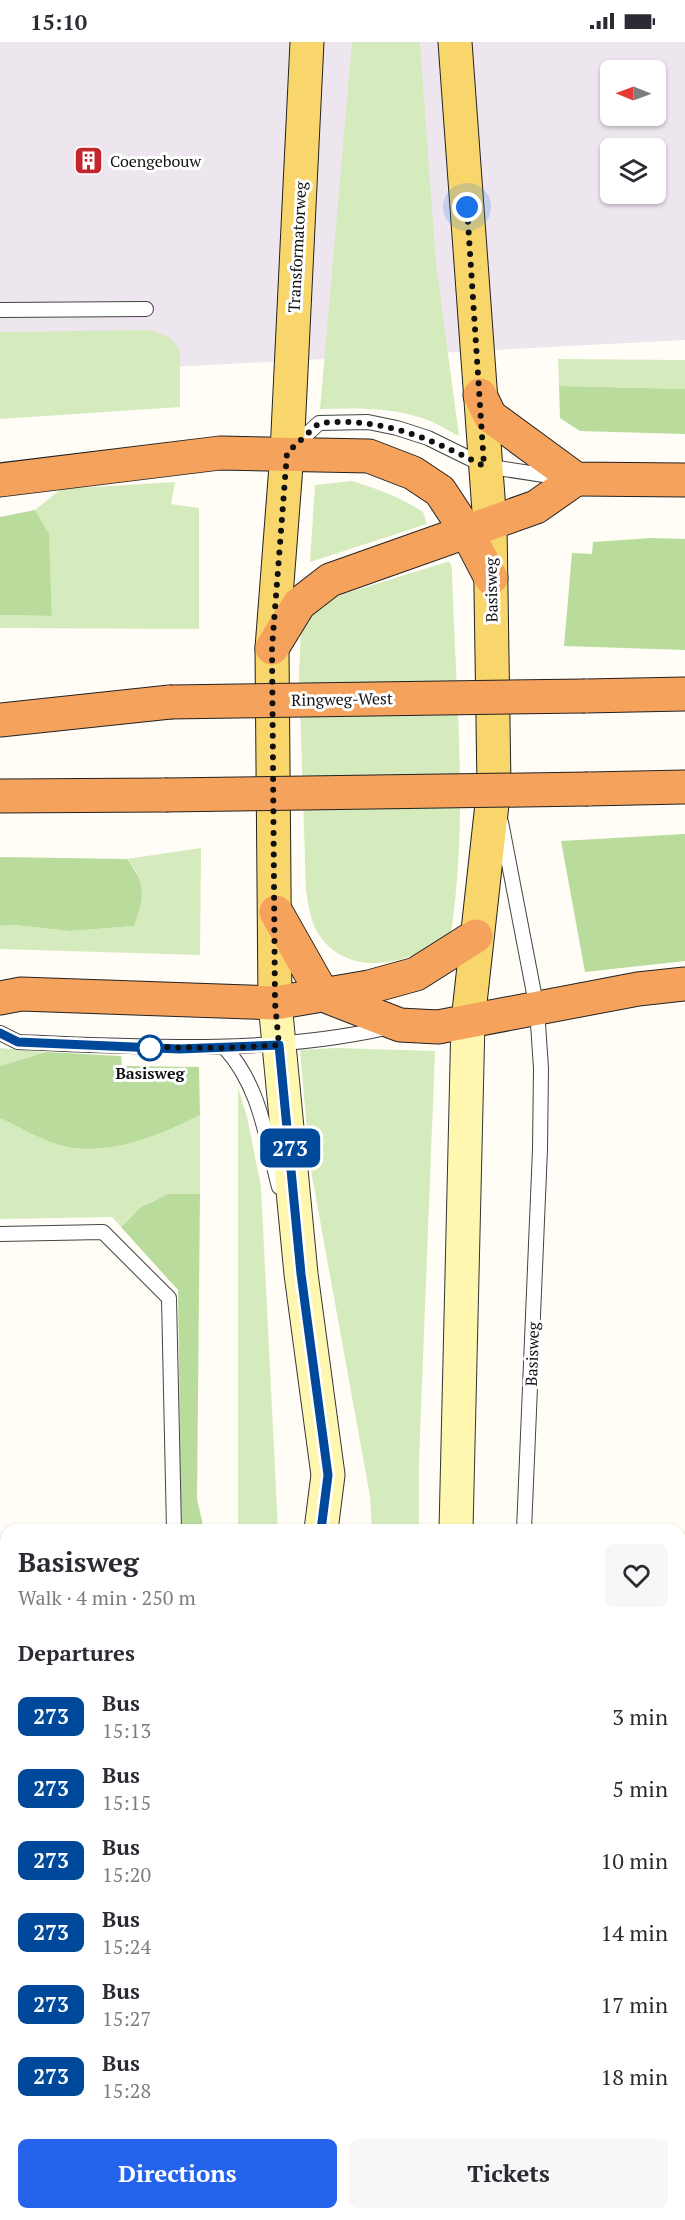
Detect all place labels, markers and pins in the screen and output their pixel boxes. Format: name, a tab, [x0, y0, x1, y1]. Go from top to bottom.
building icon: Coengebouw	[73, 145, 105, 177]
place label: Coengebouw	[110, 150, 202, 172]
marker: Basisweg	[137, 1035, 163, 1061]
place label: Basisweg	[115, 1062, 185, 1084]

